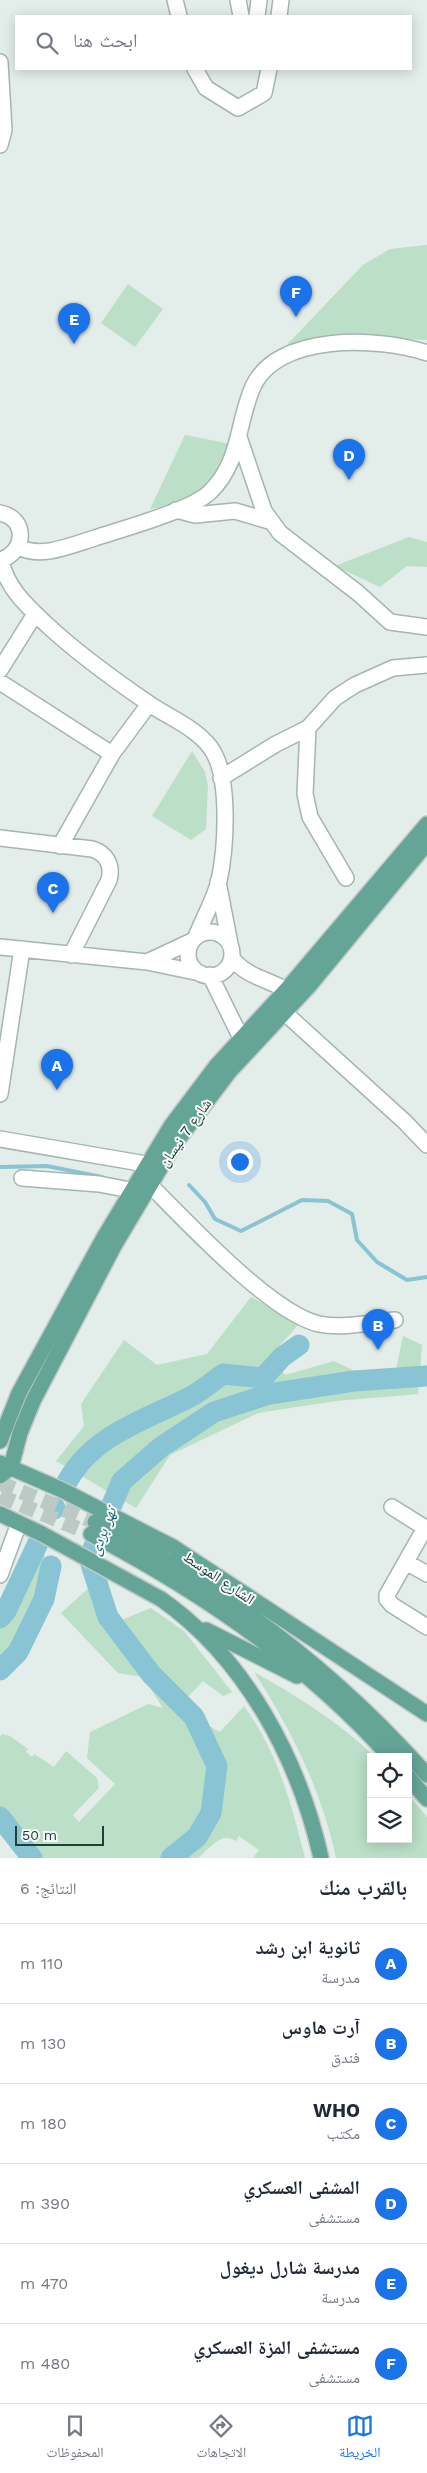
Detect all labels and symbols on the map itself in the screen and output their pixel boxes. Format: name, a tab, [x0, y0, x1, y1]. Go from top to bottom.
pin: F	[280, 276, 312, 317]
pin: E	[58, 303, 90, 344]
pin: D	[333, 439, 365, 480]
pin: C	[37, 872, 69, 913]
pin: A	[41, 1049, 73, 1090]
street label: شارع 7 نيسان	[155, 1095, 216, 1171]
your location	[227, 1149, 253, 1175]
pin: B	[362, 1309, 394, 1350]
water label: نهر بردى	[85, 1502, 122, 1558]
street label: الشارع الموسط	[179, 1548, 258, 1609]
scale bar	[15, 1823, 104, 1846]

